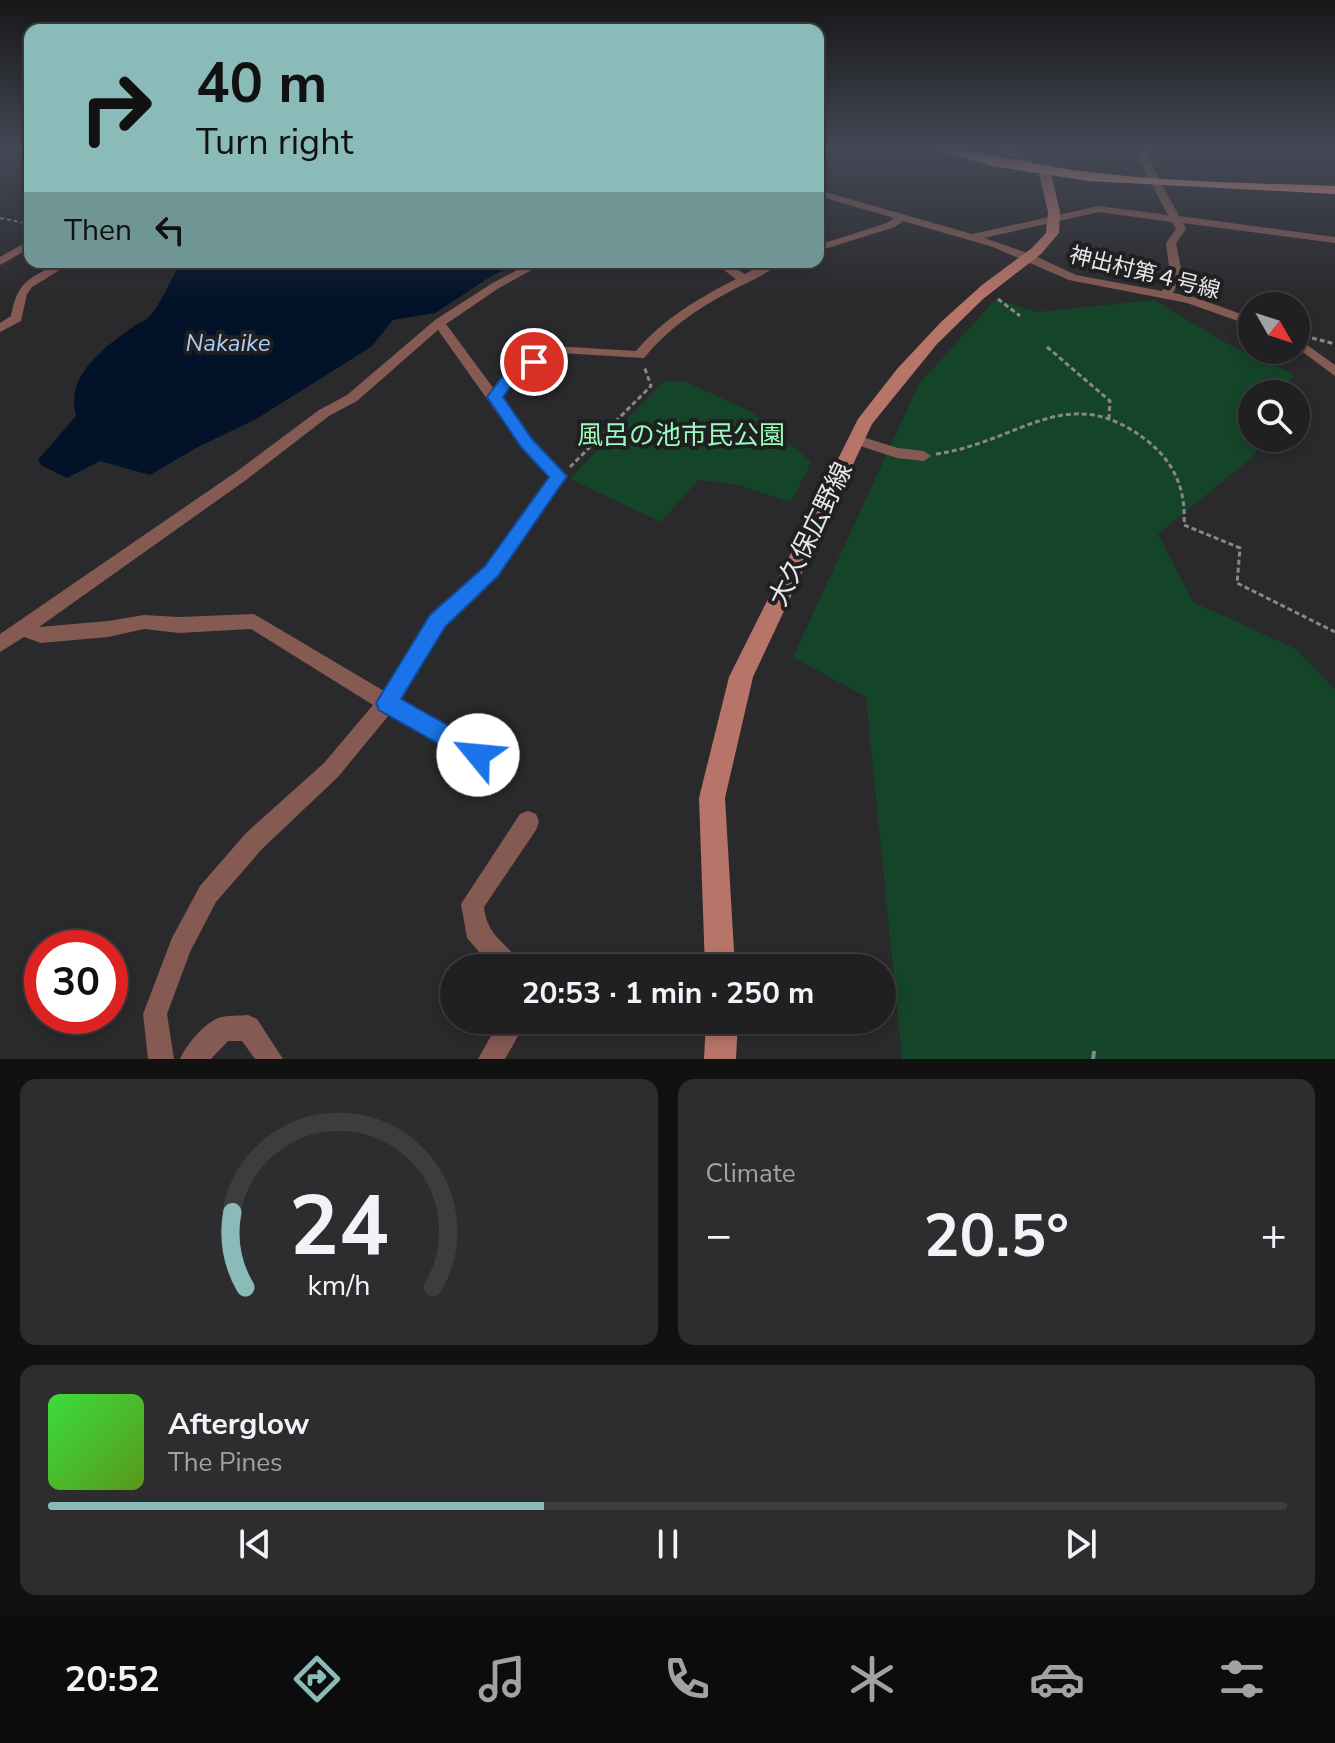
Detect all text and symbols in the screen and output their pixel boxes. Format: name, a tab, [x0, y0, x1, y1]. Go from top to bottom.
text: 40 m	[196, 45, 327, 122]
icon: right	[64, 56, 168, 160]
text: Turn right	[196, 118, 353, 167]
icon: left	[148, 208, 192, 252]
text: Then	[64, 210, 132, 251]
street label: 神出村第４号線	[1066, 240, 1223, 306]
north arrow	[1238, 292, 1310, 364]
map controls	[1238, 292, 1310, 452]
water label: Nakaike	[185, 327, 271, 359]
pin	[500, 328, 568, 396]
icon: arrive	[512, 340, 556, 384]
button: search	[1238, 380, 1310, 452]
park label: 風呂の池市民公園	[577, 418, 785, 453]
street label: 大久保広野線	[761, 456, 860, 612]
position arrow	[436, 713, 520, 797]
speed limit sign: 30	[24, 930, 128, 1034]
text: 20:53 · 1 min · 250 m	[522, 973, 814, 1014]
text: Climate	[706, 1156, 796, 1191]
text: 24	[289, 1170, 389, 1283]
text: 20.5°	[923, 1195, 1069, 1277]
text: −	[706, 1206, 732, 1266]
text: +	[1261, 1206, 1287, 1266]
text: km/h	[307, 1266, 370, 1305]
text: Afterglow	[168, 1404, 309, 1445]
text: The Pines	[168, 1445, 283, 1480]
icon: previous	[233, 1522, 277, 1566]
icon: pause	[646, 1522, 690, 1566]
icon: next	[1059, 1522, 1103, 1566]
icon: directions	[289, 1651, 345, 1707]
icon: music	[474, 1651, 530, 1707]
icon: phone	[659, 1651, 715, 1707]
icon: climate	[844, 1651, 900, 1707]
icon: car	[1029, 1651, 1085, 1707]
icon: filters	[1214, 1651, 1270, 1707]
text: 20:52	[65, 1655, 160, 1704]

